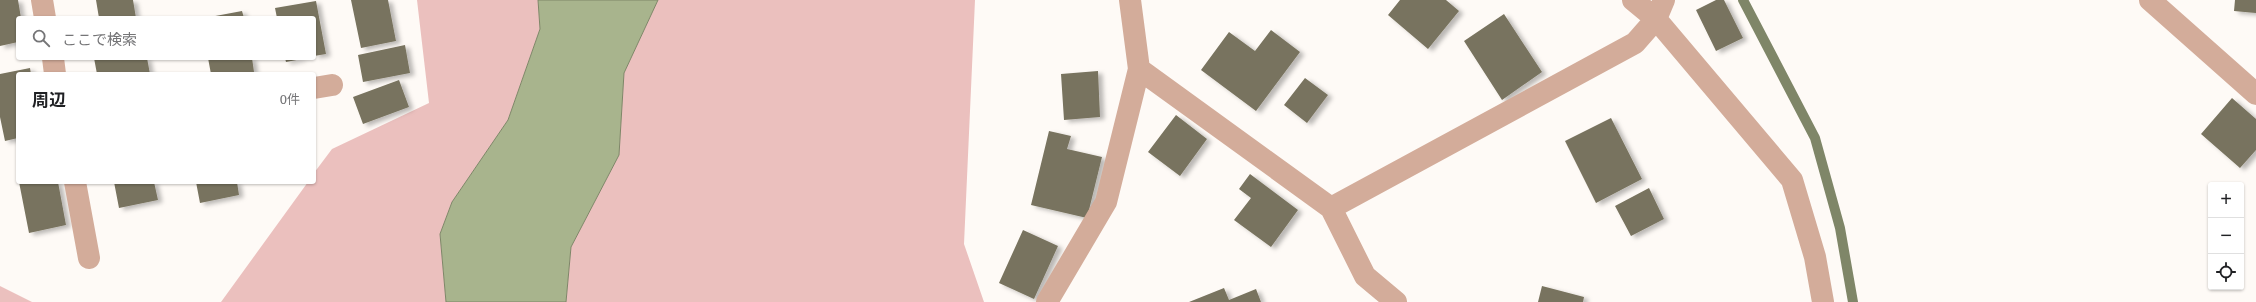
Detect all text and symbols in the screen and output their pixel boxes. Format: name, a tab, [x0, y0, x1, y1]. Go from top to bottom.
search box	[16, 16, 316, 60]
icon: search	[30, 27, 52, 49]
text: ここで検索	[62, 29, 137, 49]
text: 周辺	[32, 88, 66, 111]
text: 0件	[280, 90, 300, 108]
map controls	[2208, 182, 2244, 290]
button: +	[2208, 182, 2244, 218]
button: −	[2208, 218, 2244, 254]
button: locate	[2208, 254, 2244, 290]

